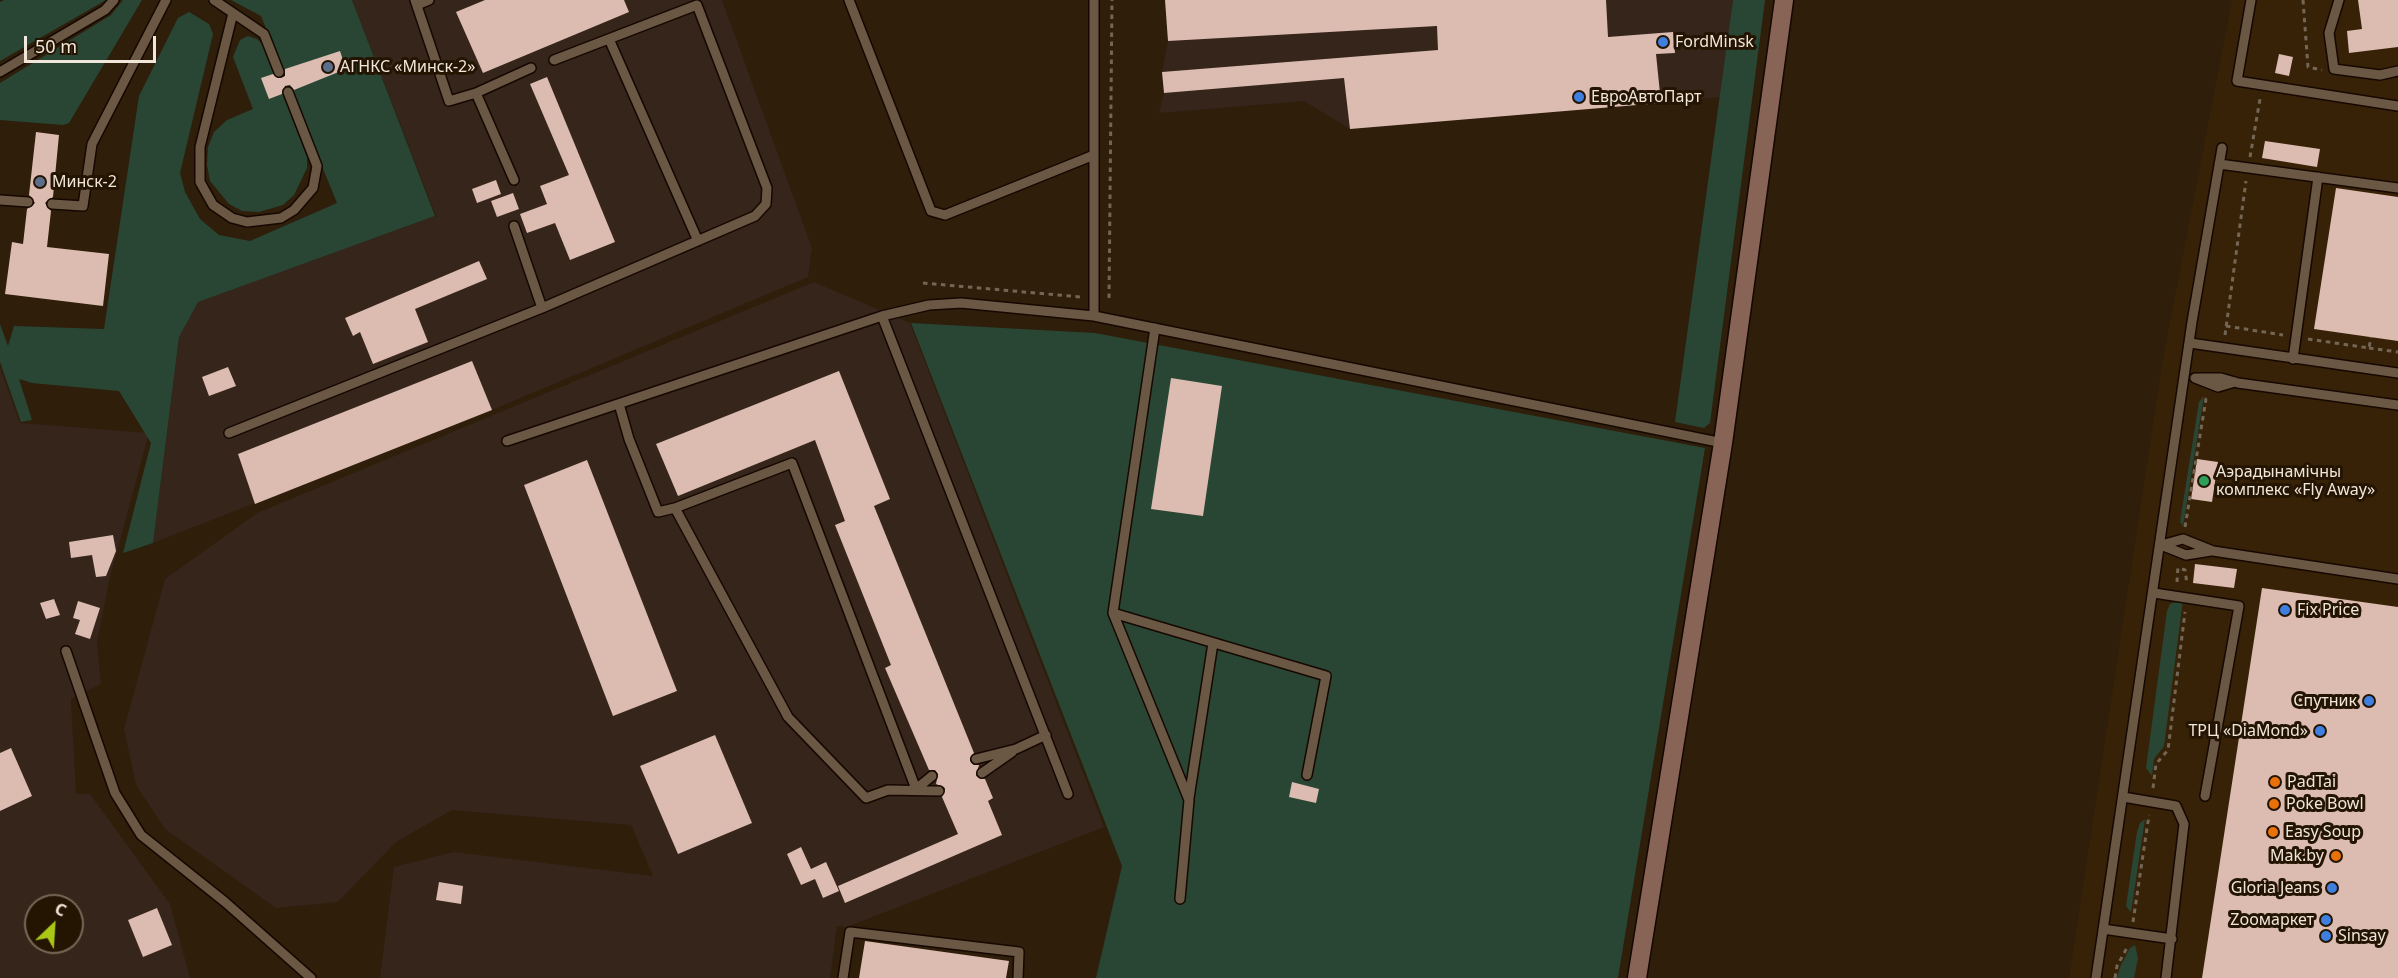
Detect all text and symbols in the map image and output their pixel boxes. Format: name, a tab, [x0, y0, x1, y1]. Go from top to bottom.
scale bar	[27, 24, 159, 62]
place label: FordMinsk	[1675, 32, 1754, 52]
text: 50 m	[35, 34, 77, 58]
marker: FordMinsk	[1656, 35, 1670, 49]
place label: АГНКС «Минск-2»	[340, 57, 475, 77]
marker: АГНКС «Минск-2»	[321, 60, 335, 74]
place label: ЕвроАвтоПарт	[1591, 87, 1701, 107]
marker: ЕвроАвтоПарт	[1572, 90, 1586, 104]
place label: Минск-2	[52, 172, 117, 192]
marker: Минск-2	[33, 175, 47, 189]
place label: Аэрадынамічны комплекс «Fly Away»	[2216, 462, 2375, 500]
marker: Аэрадынамічны комплекс «Fly Away»	[2197, 474, 2211, 488]
place label: Fix Price	[2297, 600, 2359, 620]
marker: Fix Price	[2278, 603, 2292, 617]
place label: Спутник	[2293, 691, 2357, 711]
marker: Спутник	[2362, 694, 2376, 708]
place label: ТРЦ «DiaMond»	[2188, 721, 2308, 741]
marker: ТРЦ «DiaMond»	[2313, 724, 2327, 738]
place label: PadTai	[2287, 772, 2336, 792]
marker: PadTai	[2268, 775, 2282, 789]
place label: Poke Bowl	[2286, 794, 2364, 814]
marker: Poke Bowl	[2267, 797, 2281, 811]
place label: Easy Soup	[2285, 822, 2361, 842]
marker: Easy Soup	[2266, 825, 2280, 839]
place label: Mak.by	[2270, 846, 2324, 866]
marker: Mak.by	[2329, 849, 2343, 863]
place label: Gloria Jeans	[2231, 878, 2320, 898]
marker: Gloria Jeans	[2325, 881, 2339, 895]
north arrow	[24, 894, 84, 954]
text: С	[51, 897, 70, 922]
place label: Zooмаркет	[2230, 910, 2314, 930]
marker: Zooмаркет	[2319, 913, 2333, 927]
place label: Sinsay	[2338, 926, 2386, 946]
marker: Sinsay	[2319, 929, 2333, 943]

